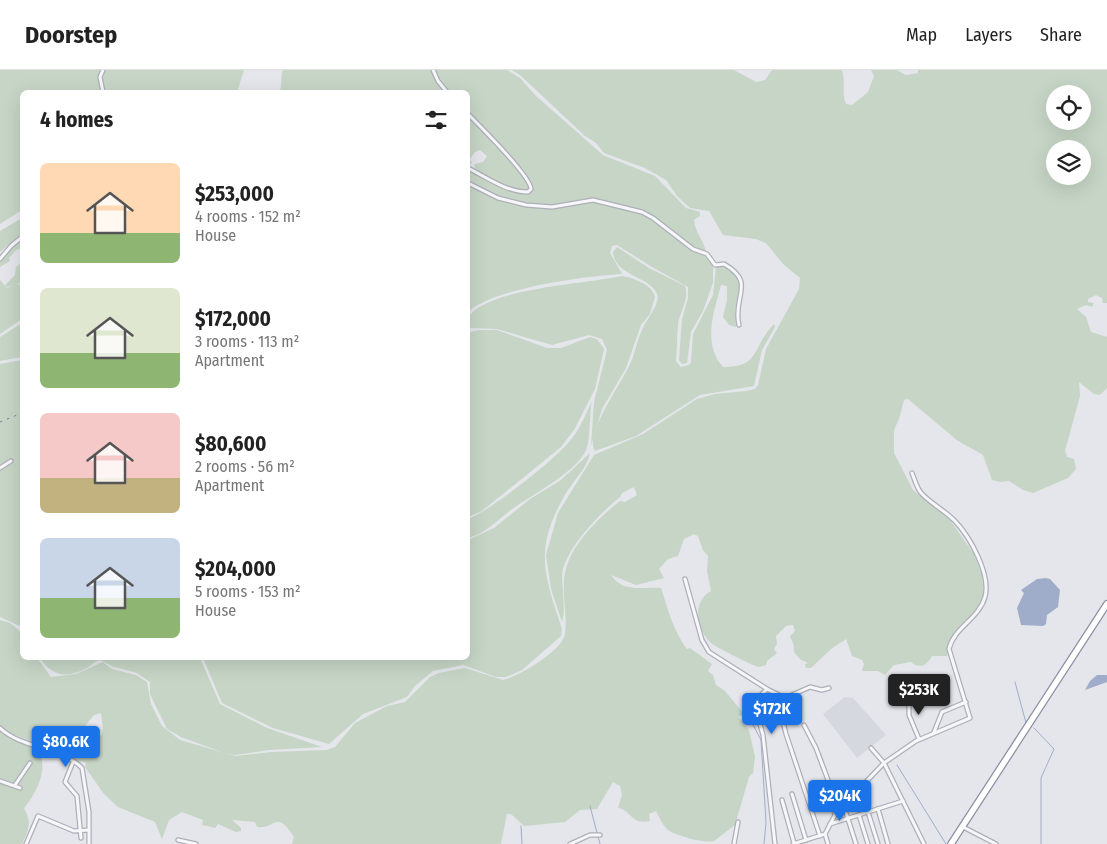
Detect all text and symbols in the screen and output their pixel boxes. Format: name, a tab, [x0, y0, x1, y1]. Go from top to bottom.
text: Doorstep	[25, 21, 117, 49]
text: Map	[906, 24, 937, 46]
text: Layers	[965, 24, 1012, 46]
text: Share	[1040, 24, 1082, 46]
map controls	[1046, 85, 1091, 185]
button: locate	[1046, 85, 1091, 130]
icon: filters	[422, 106, 450, 134]
text: 4 homes	[40, 107, 113, 133]
button: layers	[1046, 140, 1091, 185]
text: $253,000	[195, 181, 274, 207]
icon: home	[80, 183, 140, 243]
text: 4 rooms · 152 m²	[195, 207, 301, 226]
text: House	[195, 226, 236, 245]
text: $172,000	[195, 306, 271, 332]
icon: home	[80, 308, 140, 368]
text: 3 rooms · 113 m²	[195, 332, 299, 351]
text: Apartment	[195, 351, 264, 370]
text: $80,600	[195, 431, 266, 457]
icon: home	[80, 433, 140, 493]
text: 2 rooms · 56 m²	[195, 457, 295, 476]
text: Apartment	[195, 476, 264, 495]
text: $204,000	[195, 556, 276, 582]
icon: home	[80, 558, 140, 618]
text: 5 rooms · 153 m²	[195, 582, 301, 601]
text: House	[195, 601, 236, 620]
pin: $253K	[884, 674, 954, 716]
text: $253K	[899, 680, 939, 699]
pin: $172K	[737, 692, 807, 735]
text: $172K	[753, 699, 791, 718]
pin: $80.6K	[25, 726, 107, 768]
text: $80.6K	[43, 732, 89, 751]
pin: $204K	[805, 780, 875, 822]
text: $204K	[819, 786, 861, 805]

